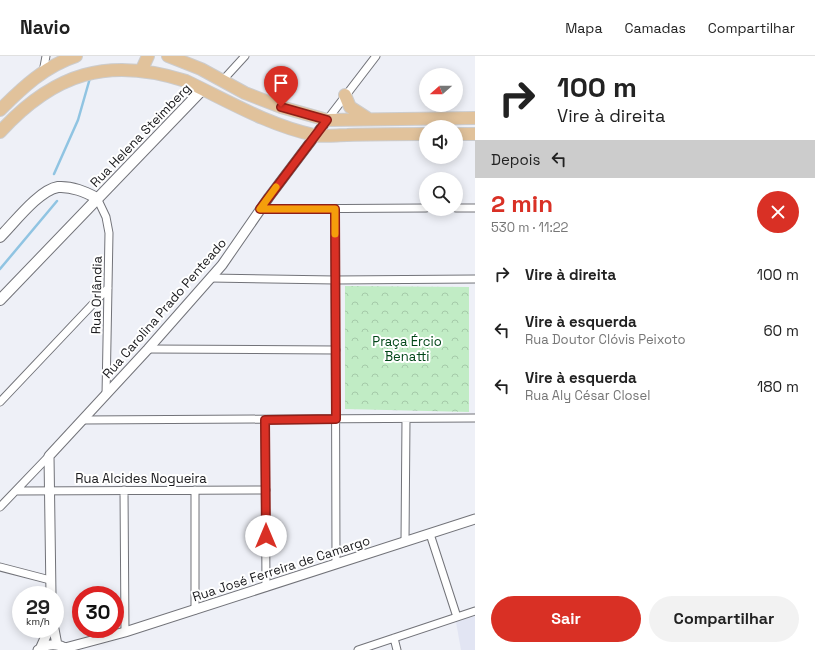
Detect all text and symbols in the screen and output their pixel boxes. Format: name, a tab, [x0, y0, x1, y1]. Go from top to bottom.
text: Navio	[20, 15, 70, 40]
text: Mapa	[565, 19, 602, 37]
text: Camadas	[624, 19, 686, 37]
text: Compartilhar	[708, 19, 795, 37]
pin	[264, 66, 298, 107]
north arrow	[419, 68, 463, 112]
map controls	[419, 68, 463, 216]
text: 100 m	[557, 69, 637, 105]
icon: arrive	[270, 72, 292, 94]
icon: right	[491, 72, 543, 124]
street label: Rua Helena Steimberg	[86, 80, 194, 191]
text: Vire à direita	[557, 104, 665, 127]
button: sound	[419, 120, 463, 164]
icon: left	[548, 148, 570, 170]
text: Depois	[491, 150, 540, 169]
button: search	[419, 172, 463, 216]
text: 2 min	[491, 188, 553, 219]
button: close	[757, 191, 799, 233]
text: 530 m · 11:22	[491, 219, 568, 236]
street label: Rua Carolina Prado Penteado	[99, 235, 230, 382]
street label: Rua Orlândia	[87, 255, 106, 334]
icon: right	[491, 263, 513, 285]
text: Vire à direita	[525, 265, 616, 284]
text: 100 m	[757, 265, 799, 284]
text: Vire à esquerda	[525, 312, 637, 331]
icon: left	[491, 319, 513, 341]
text: 60 m	[763, 321, 799, 340]
text: Rua Doutor Clóvis Peixoto	[525, 331, 686, 348]
park label: Praça Ércio Benatti	[372, 333, 442, 365]
text: Vire à esquerda	[525, 368, 637, 387]
icon: left	[491, 375, 513, 397]
text: 180 m	[757, 377, 799, 396]
text: Rua Aly César Closel	[525, 387, 650, 404]
street label: Rua Alcides Nogueira	[75, 470, 207, 487]
position arrow	[245, 515, 287, 557]
street label: Rua José Ferreira de Camargo	[190, 532, 372, 605]
speed limit sign: 30	[72, 586, 124, 638]
text: 29	[26, 594, 50, 620]
button: Sair	[491, 596, 641, 642]
button: Compartilhar	[649, 596, 799, 642]
text: km/h	[26, 615, 50, 628]

